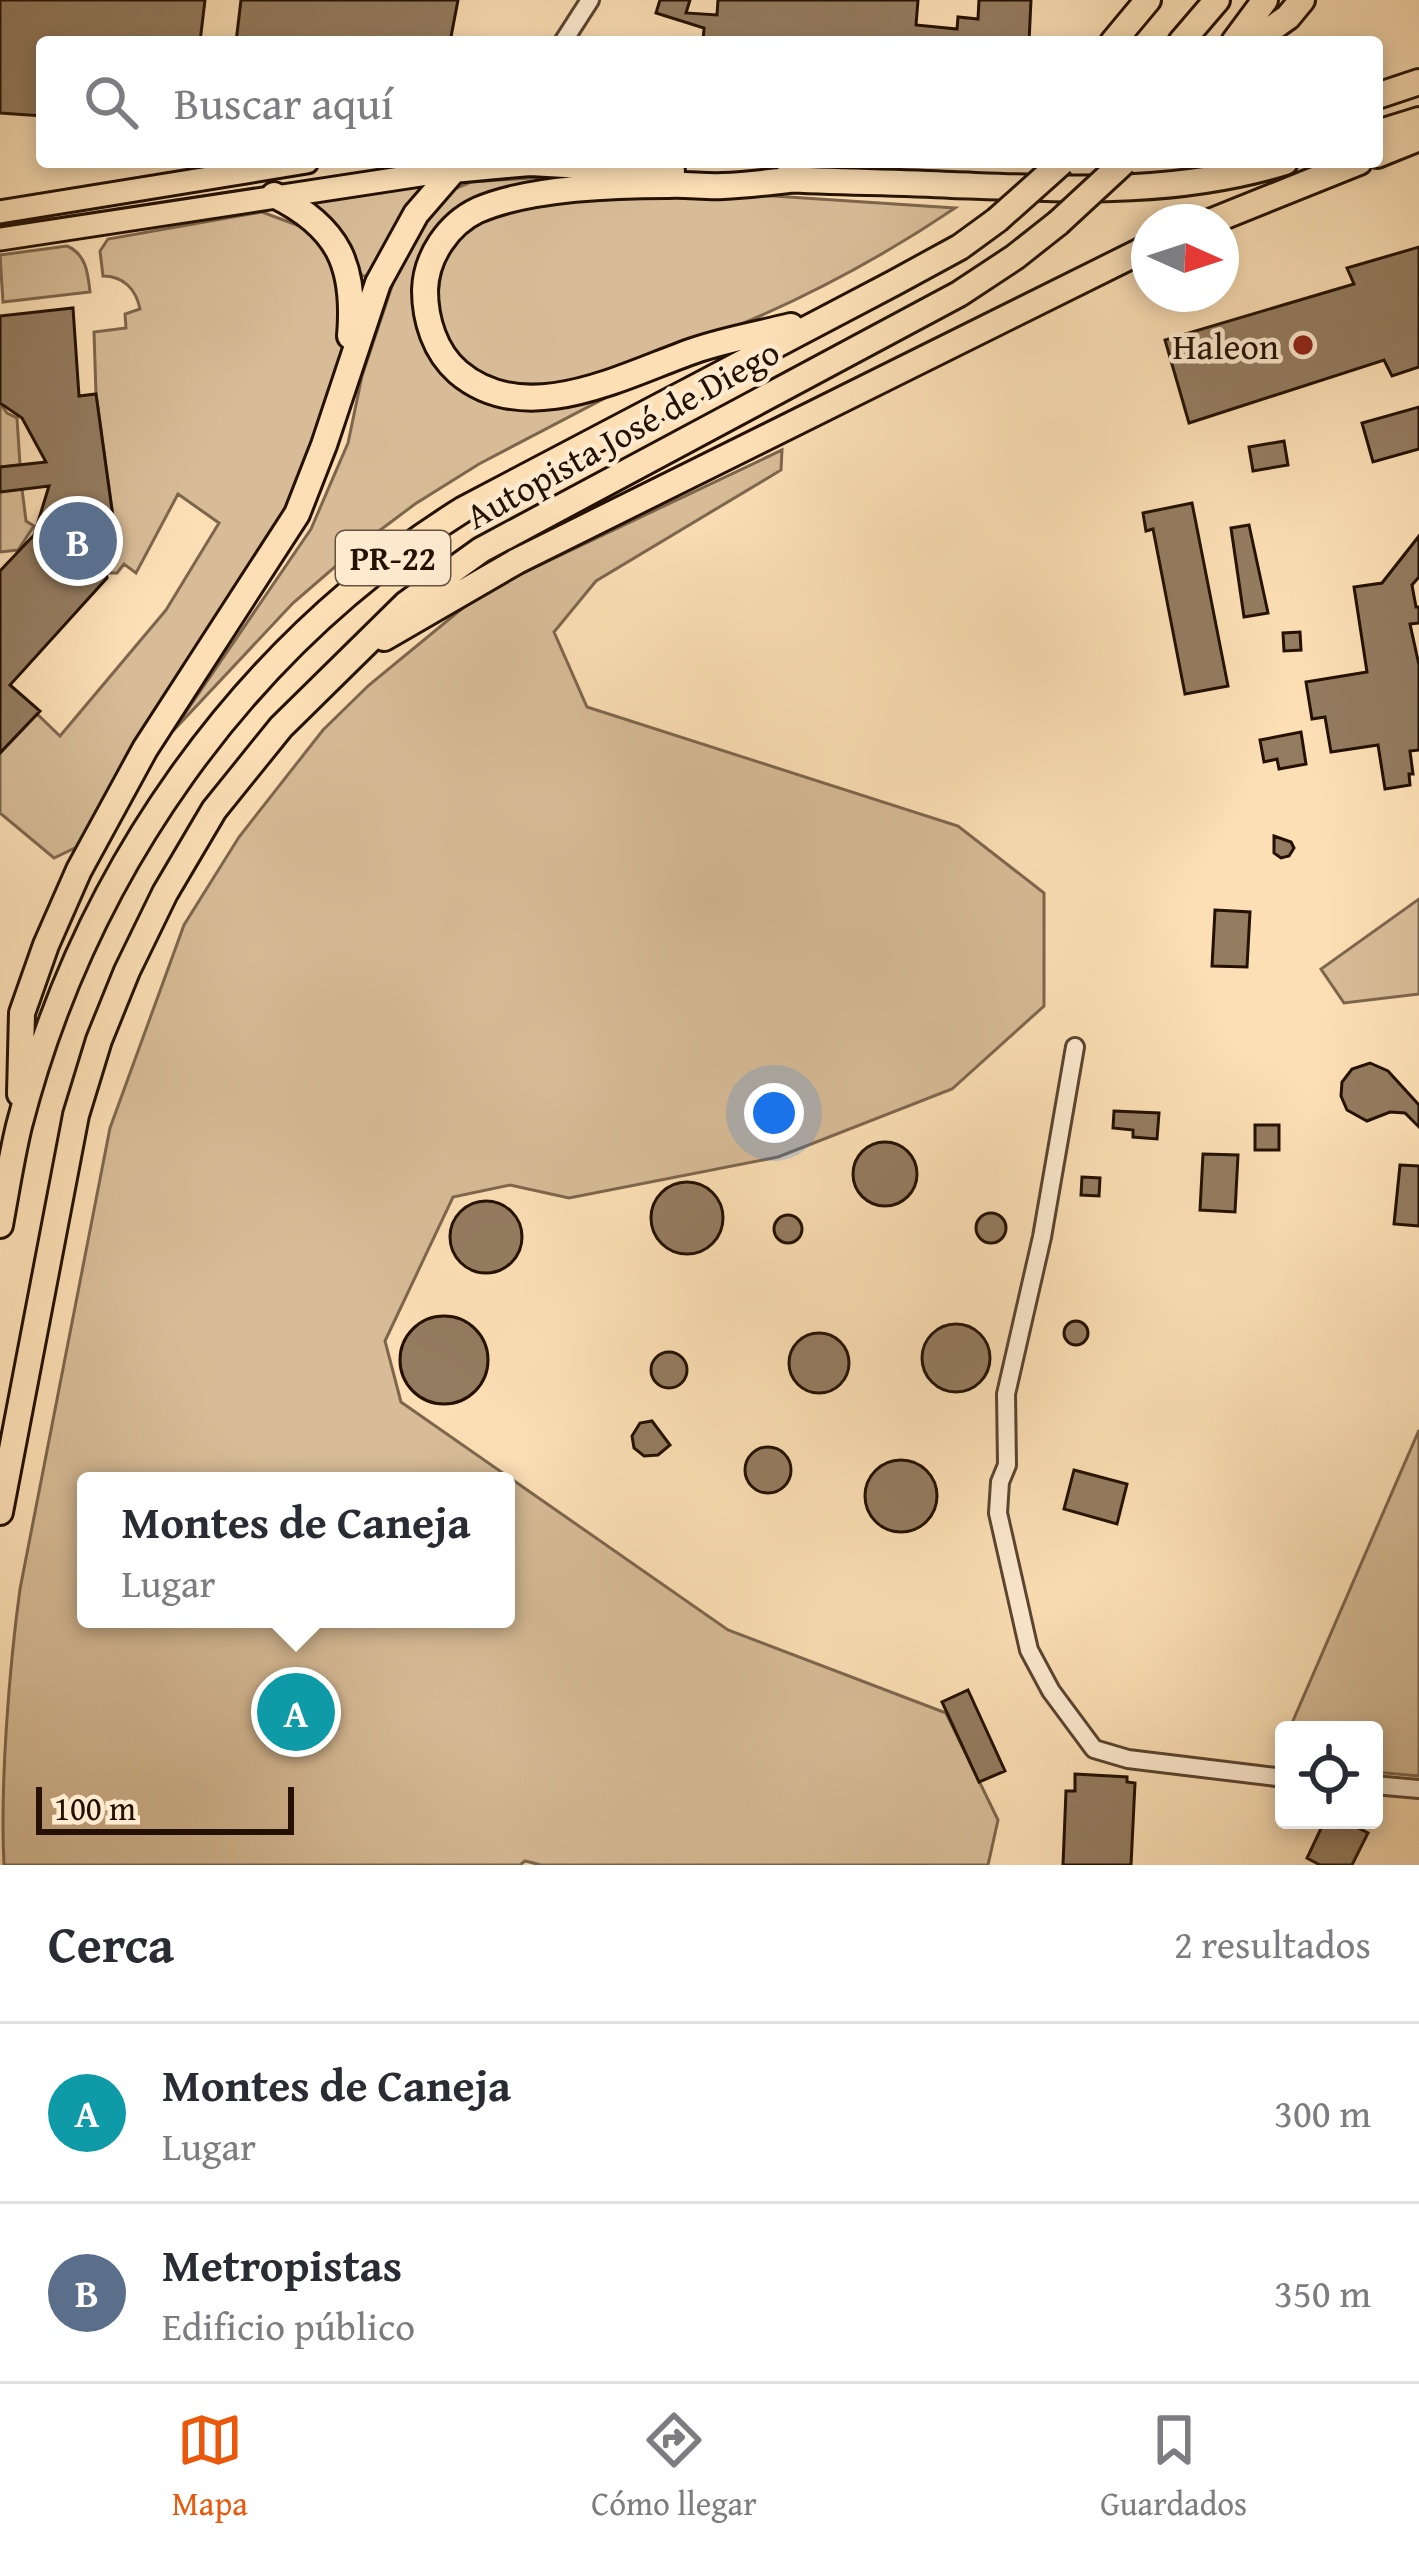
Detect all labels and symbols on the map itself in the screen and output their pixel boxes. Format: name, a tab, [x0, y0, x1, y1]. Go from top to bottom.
north arrow	[1131, 204, 1239, 312]
place label: Haleon	[1173, 319, 1279, 372]
street label: Autopista José de Diego	[455, 325, 789, 541]
marker: Haleon	[1290, 332, 1316, 358]
pin: B	[39, 496, 117, 586]
road number: PR-22	[336, 531, 450, 585]
your location	[744, 1083, 804, 1143]
pin: A	[257, 1667, 335, 1757]
scale bar	[36, 1781, 294, 1834]

